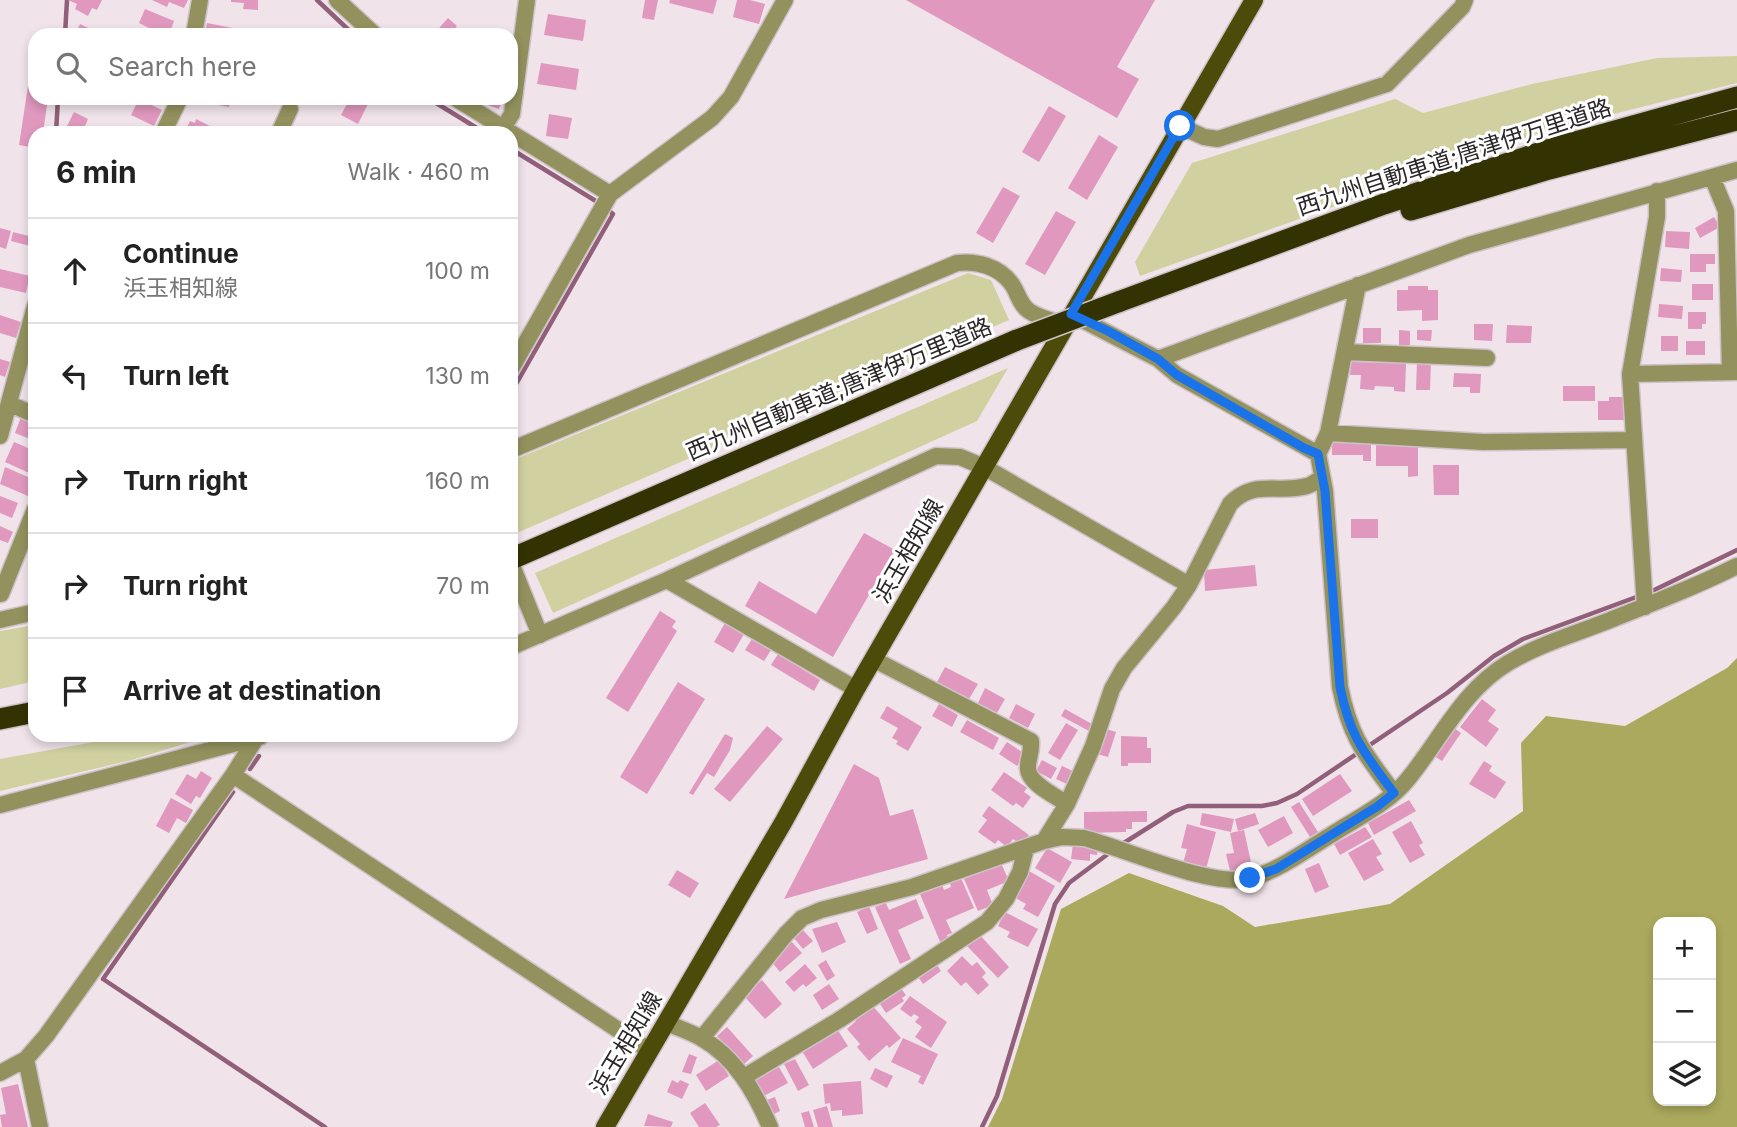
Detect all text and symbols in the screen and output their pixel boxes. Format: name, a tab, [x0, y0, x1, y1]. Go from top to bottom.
search box	[28, 28, 518, 105]
icon: search	[52, 48, 90, 86]
text: Search here	[108, 51, 257, 82]
street label: 西九州自動車道;唐津伊万里道路	[1293, 93, 1615, 221]
route start	[1164, 110, 1195, 141]
text: 6 min	[56, 154, 137, 190]
text: Walk · 460 m	[348, 158, 490, 186]
text: Continue	[123, 238, 239, 269]
icon: ahead	[56, 252, 94, 290]
text: 100 m	[425, 257, 490, 285]
text: 浜玉相知線	[123, 274, 238, 302]
street label: 西九州自動車道;唐津伊万里道路	[682, 312, 996, 466]
icon: left	[56, 357, 94, 395]
text: Turn left	[123, 360, 229, 391]
text: 130 m	[425, 362, 490, 390]
icon: right	[56, 462, 94, 500]
text: Turn right	[123, 465, 248, 496]
text: 160 m	[425, 467, 490, 495]
street label: 浜玉相知線	[867, 494, 949, 608]
icon: right	[56, 567, 94, 605]
text: Turn right	[123, 570, 248, 601]
text: 70 m	[436, 572, 490, 600]
icon: arrive	[56, 672, 94, 710]
text: Arrive at destination	[123, 675, 382, 706]
route end	[1234, 862, 1265, 893]
map controls	[1653, 917, 1716, 1106]
button: +	[1653, 917, 1716, 980]
button: −	[1653, 980, 1716, 1043]
street label: 浜玉相知線	[584, 987, 668, 1099]
button: layers	[1653, 1043, 1716, 1106]

